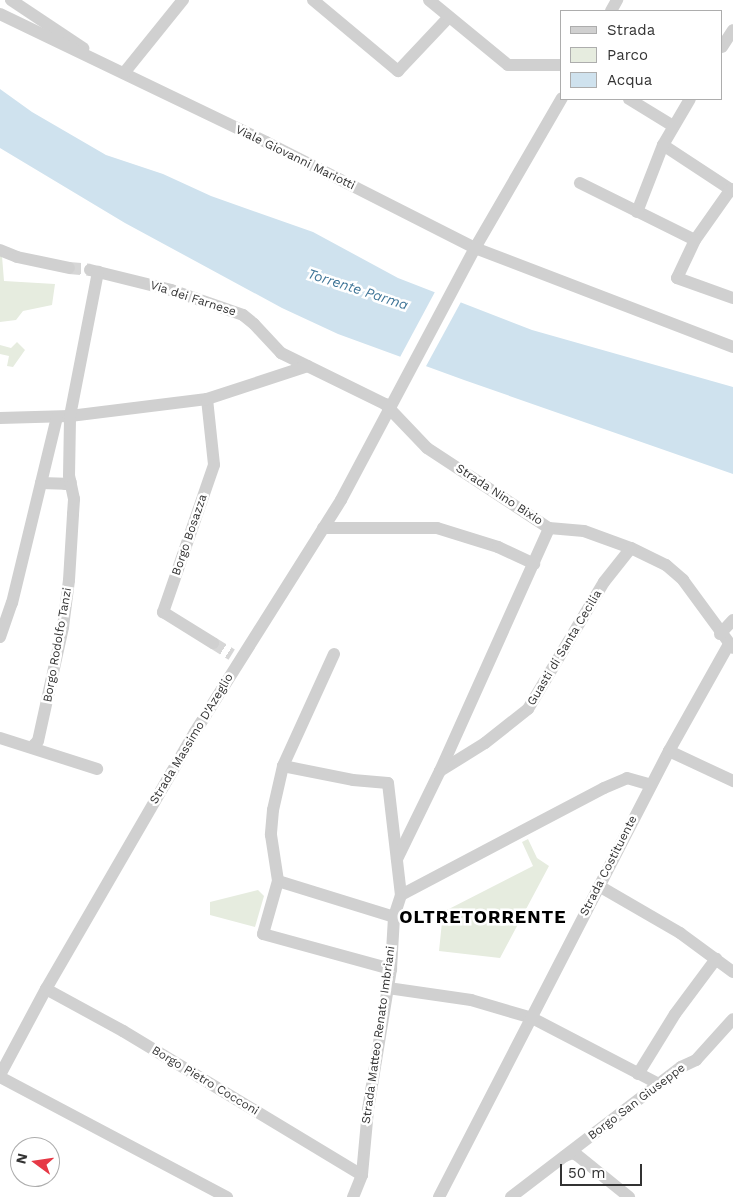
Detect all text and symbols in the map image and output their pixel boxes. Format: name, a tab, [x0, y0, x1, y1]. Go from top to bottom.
legend	[560, 10, 723, 100]
text: Strada	[607, 21, 655, 39]
text: Parco	[607, 46, 648, 64]
text: Acqua	[607, 71, 652, 89]
street label: Viale Giovanni Mariotti	[233, 123, 357, 193]
water label: Torrente Parma	[306, 265, 410, 313]
street label: Via dei Farnese	[148, 278, 238, 320]
street label: Strada Nino Bixio	[453, 461, 545, 529]
street label: Borgo Bosazza	[169, 492, 211, 578]
street label: Borgo Rodolfo Tanzi	[41, 586, 75, 704]
street label: Guasti di Santa Cecilia	[525, 587, 605, 709]
street label: Strada Massimo D'Azeglio	[147, 671, 237, 807]
street label: Strada Costituente	[577, 813, 641, 919]
district label: OLTRETORRENTE	[398, 906, 568, 928]
street label: Strada Matteo Renato Imbriani	[359, 945, 399, 1125]
street label: Borgo Pietro Cocconi	[149, 1043, 261, 1119]
street label: Borgo San Giuseppe	[586, 1061, 688, 1143]
north arrow	[10, 1137, 60, 1187]
text: N	[12, 1152, 30, 1166]
scale bar	[563, 1154, 646, 1186]
text: 50 m	[568, 1164, 605, 1182]

